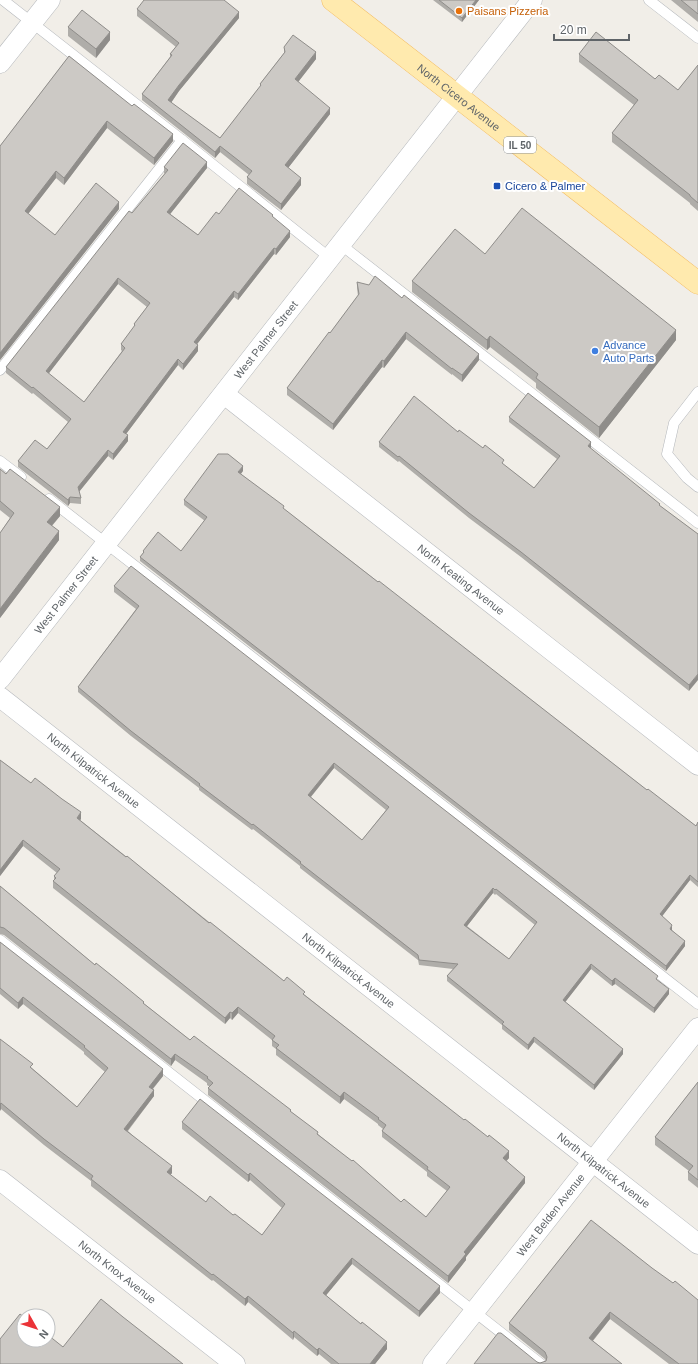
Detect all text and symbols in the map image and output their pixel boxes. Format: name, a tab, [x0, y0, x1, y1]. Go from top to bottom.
place label: Paisans Pizzeria	[467, 5, 549, 17]
marker: Paisans Pizzeria	[454, 6, 464, 16]
scale bar	[554, 16, 629, 42]
text: 20 m	[560, 23, 587, 37]
street label: North Cicero Avenue	[415, 62, 502, 133]
road number: IL 50	[504, 137, 536, 153]
place label: Cicero & Palmer	[505, 180, 585, 192]
marker: Cicero & Palmer	[492, 181, 502, 191]
street label: West Palmer Street	[232, 299, 300, 381]
place label: Advance Auto Parts	[603, 339, 655, 364]
marker: Advance Auto Parts	[590, 346, 600, 356]
street label: North Keating Avenue	[415, 542, 507, 617]
street label: West Palmer Street	[32, 554, 100, 636]
street label: North Kilpatrick Avenue	[45, 730, 142, 810]
street label: North Kilpatrick Avenue	[300, 930, 397, 1010]
street label: North Kilpatrick Avenue	[555, 1130, 652, 1210]
street label: West Belden Avenue	[514, 1171, 587, 1259]
street label: North Knox Avenue	[76, 1238, 158, 1306]
north arrow	[16, 1308, 56, 1348]
text: N	[37, 1327, 51, 1341]

